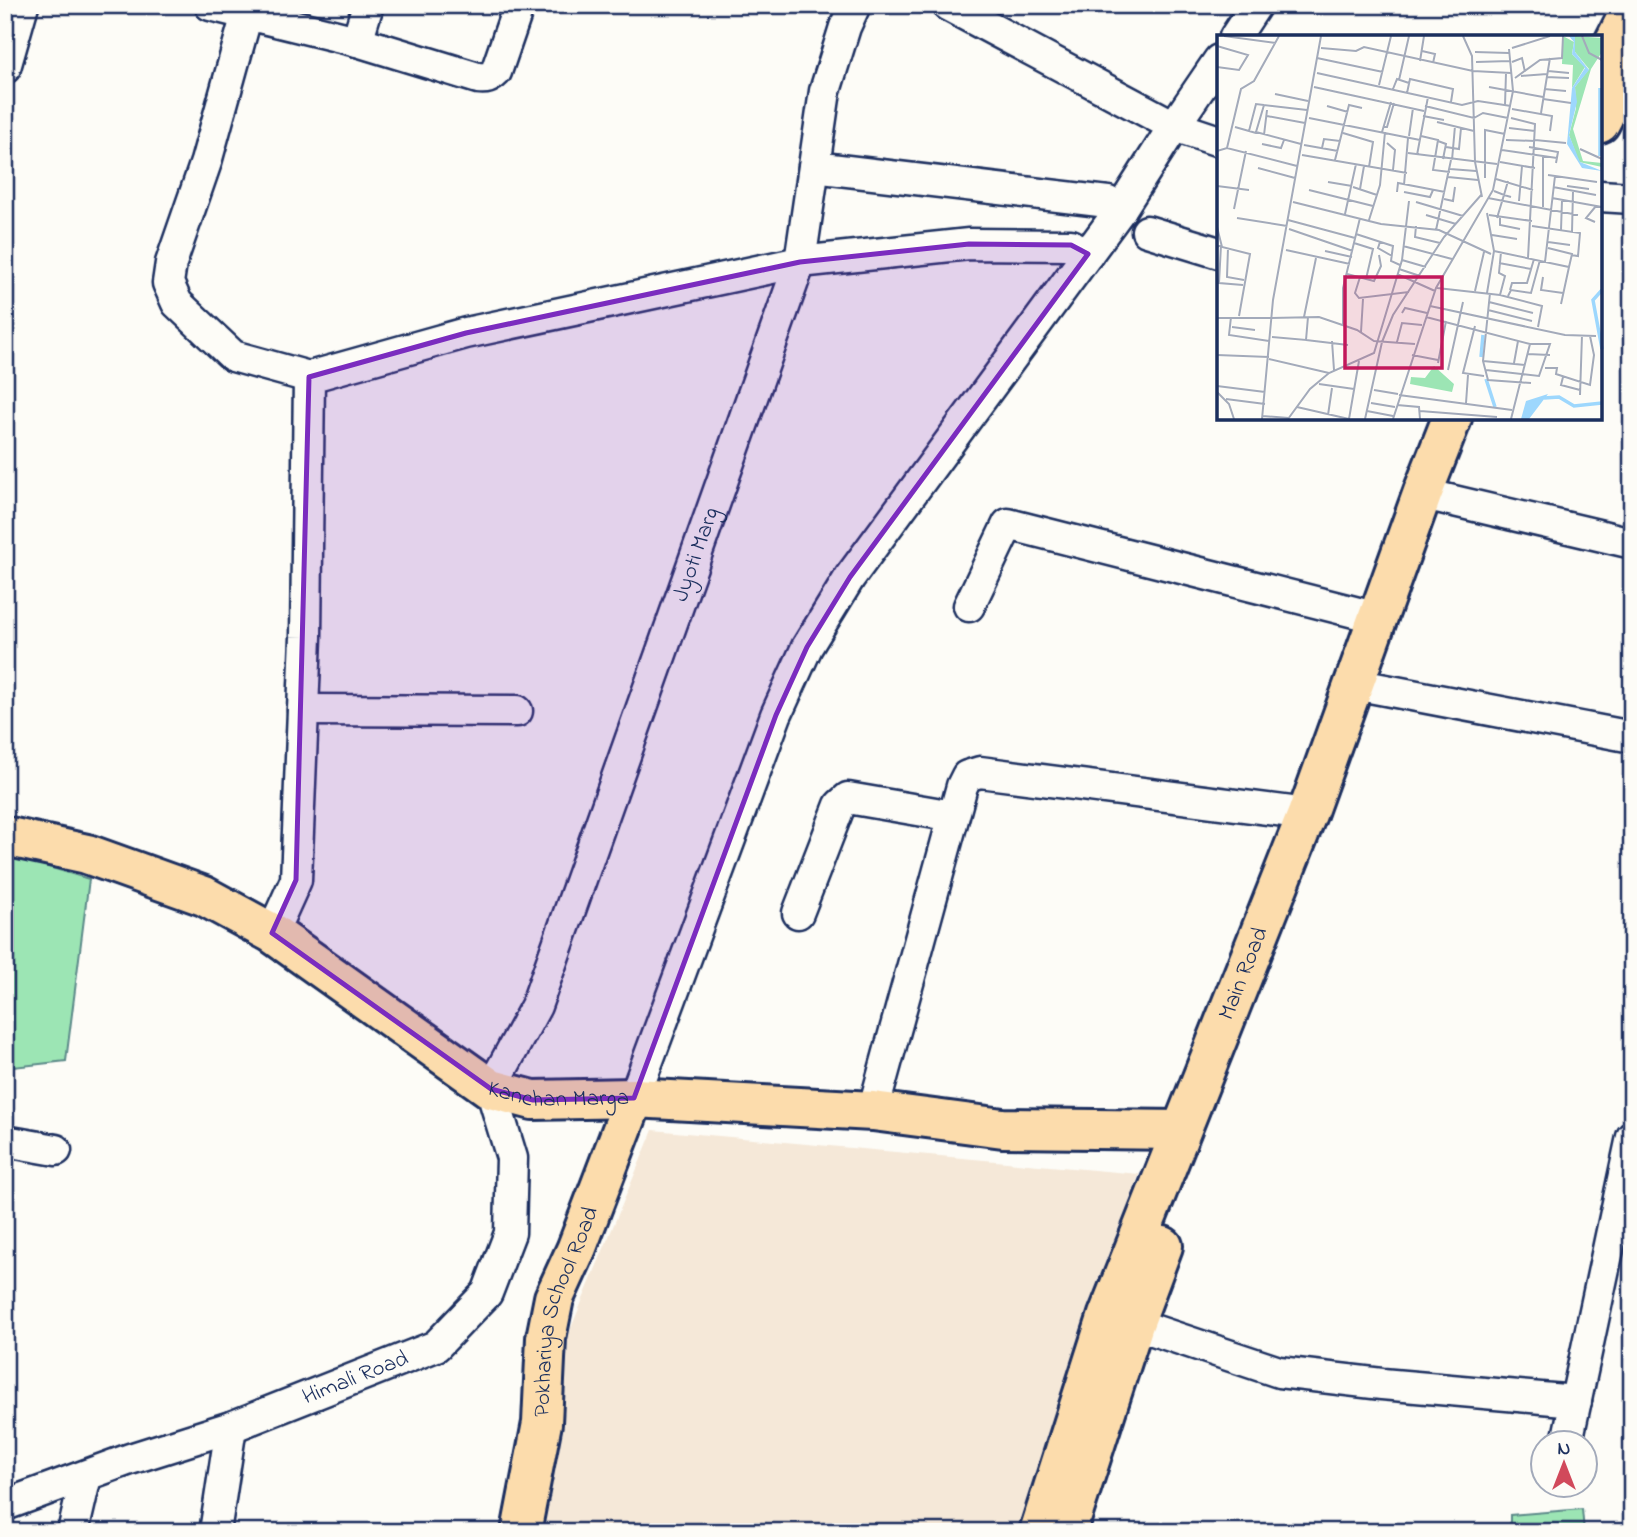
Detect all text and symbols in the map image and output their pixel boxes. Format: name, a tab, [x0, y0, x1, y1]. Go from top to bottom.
inset map	[1217, 35, 1602, 420]
street label: Jyoti Marg	[664, 503, 729, 606]
street label: Main Road	[1210, 922, 1277, 1025]
street label: Kanchan Marga	[484, 1072, 629, 1117]
street label: Pokhariya School Road	[526, 1202, 608, 1418]
street label: Himali Road	[298, 1342, 414, 1414]
north arrow	[1528, 1428, 1598, 1498]
text: N	[1558, 1436, 1571, 1463]

